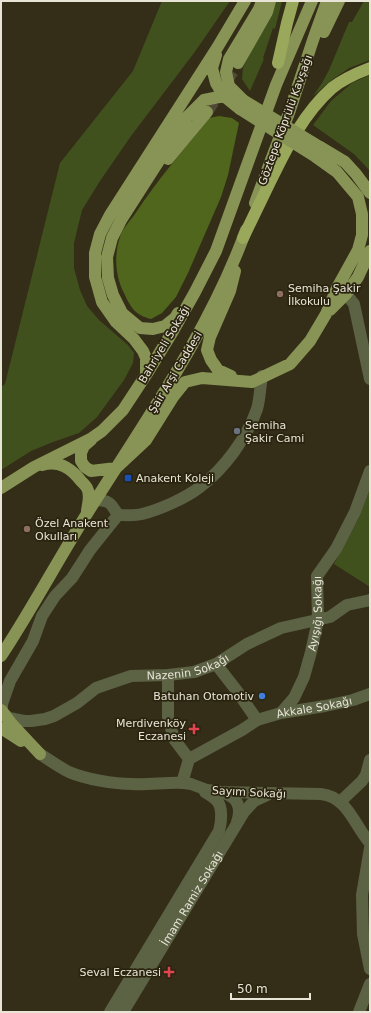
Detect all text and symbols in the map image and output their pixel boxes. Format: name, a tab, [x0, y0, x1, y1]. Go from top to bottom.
street label: Göztepe Köprülü Kavşağı	[256, 53, 315, 187]
place label: Semiha Şakir İlkokulu	[288, 282, 361, 308]
marker: Semiha Şakir İlkokulu	[275, 289, 285, 299]
street label: Bahriyeli Sokağı	[136, 303, 193, 385]
street label: Şair Arşi Caddesi	[146, 329, 205, 415]
place label: Semiha Şakir Cami	[245, 419, 304, 445]
marker: Semiha Şakir Cami	[232, 426, 242, 436]
place label: Anakent Koleji	[136, 472, 214, 485]
marker: Anakent Koleji	[123, 473, 133, 483]
place label: Özel Anakent Okulları	[35, 517, 109, 543]
marker: Özel Anakent Okulları	[22, 524, 32, 534]
street label: Ayışığı Sokağı	[305, 576, 325, 652]
street label: Nazenin Sokağı	[146, 651, 231, 683]
place label: Batuhan Otomotiv	[153, 690, 254, 703]
marker: Batuhan Otomotiv	[257, 691, 267, 701]
street label: Akkale Sokağı	[275, 694, 353, 721]
place label: Merdivenköy Eczanesi	[116, 717, 186, 743]
marker: Merdivenköy Eczanesi	[189, 724, 199, 734]
street label: Sayım Sokağı	[212, 784, 286, 801]
street label: İmam Ramiz Sokağı	[159, 849, 226, 948]
place label: Seval Eczanesi	[79, 966, 161, 979]
marker: Seval Eczanesi	[164, 967, 174, 977]
scale bar	[231, 975, 310, 1001]
text: 50 m	[237, 982, 268, 996]

